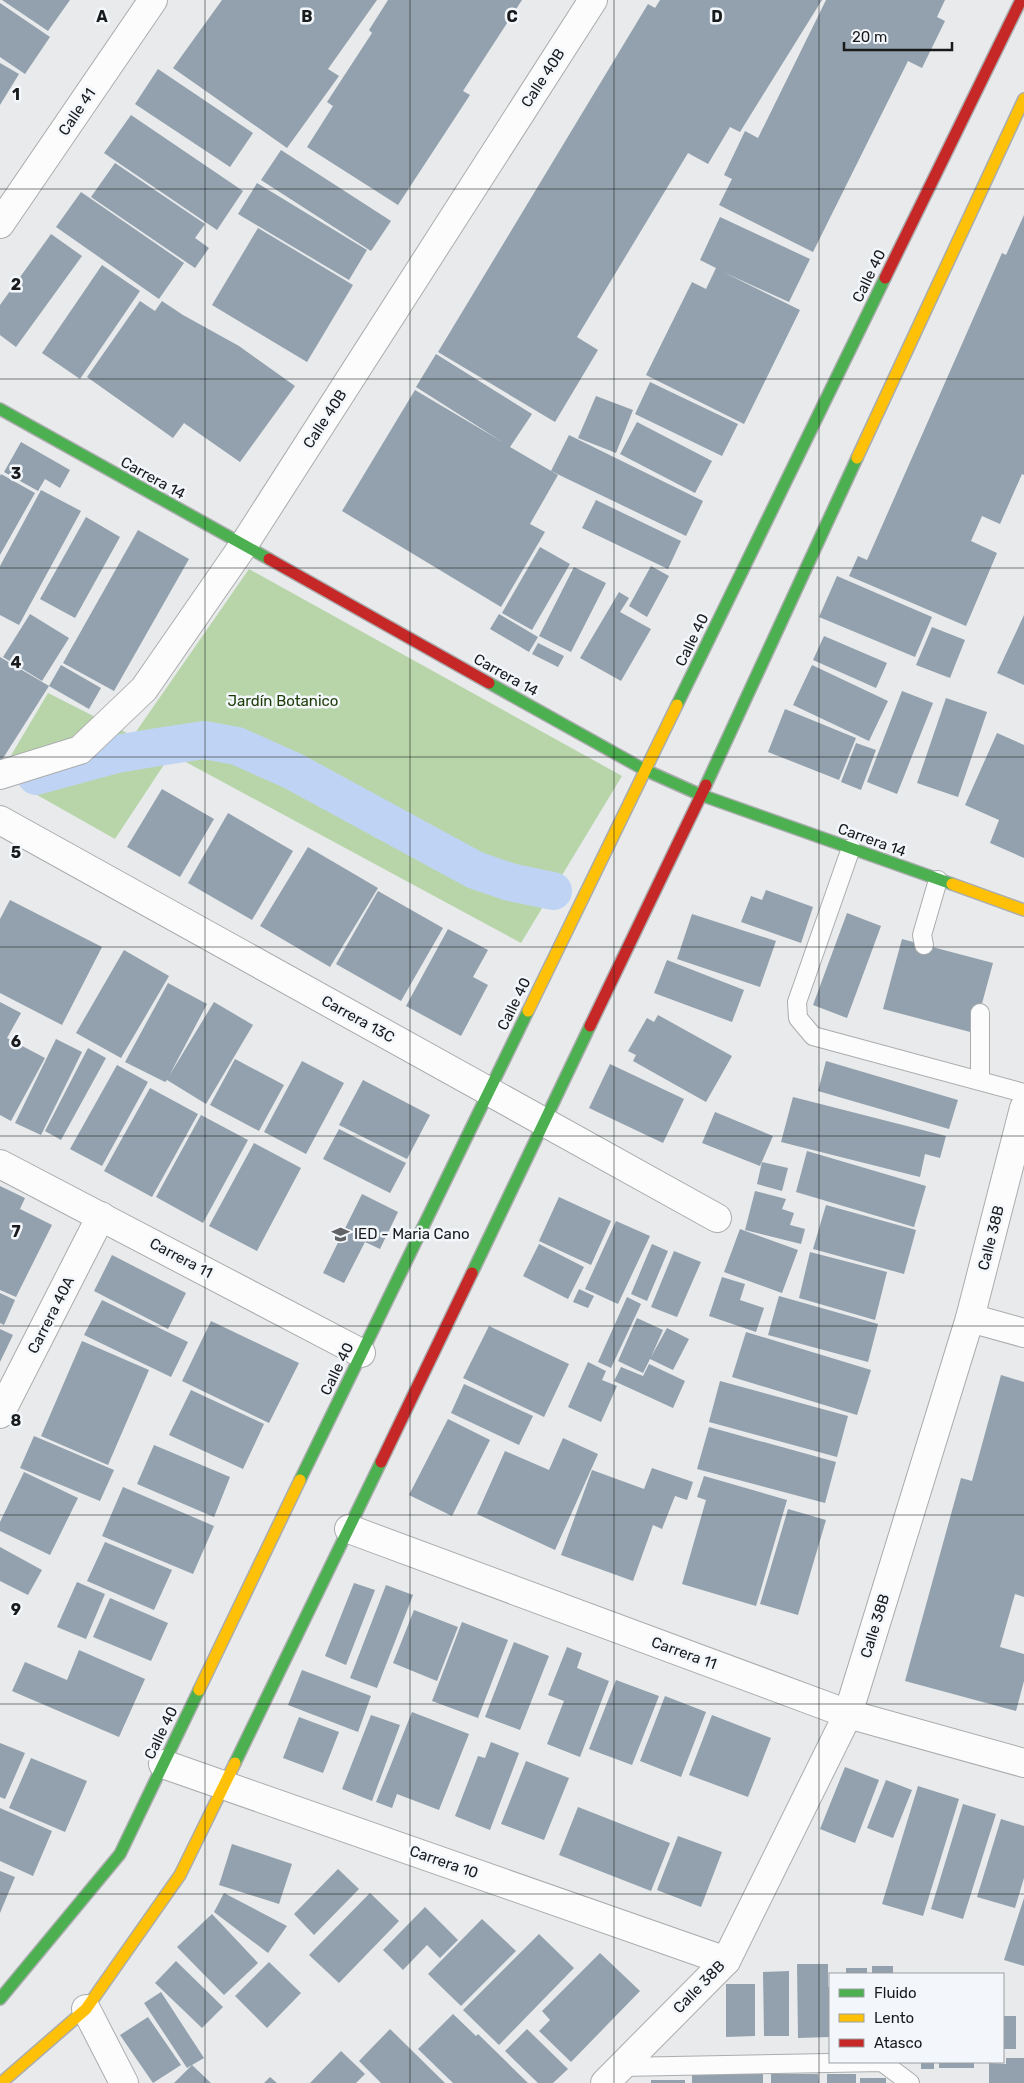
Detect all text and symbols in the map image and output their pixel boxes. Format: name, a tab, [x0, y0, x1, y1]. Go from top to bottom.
text: A	[96, 7, 108, 26]
text: B	[301, 7, 313, 26]
text: C	[506, 7, 518, 26]
text: D	[711, 7, 723, 26]
scale bar	[844, 20, 952, 52]
text: 20 m	[852, 28, 887, 46]
street label: Calle 40B	[517, 45, 569, 111]
text: 1	[12, 85, 20, 104]
street label: Calle 41	[55, 85, 99, 139]
street label: Calle 40	[849, 247, 889, 305]
text: 2	[11, 275, 21, 294]
street label: Calle 40B	[299, 386, 351, 452]
street label: Carrera 14	[117, 453, 189, 503]
text: 3	[11, 464, 21, 483]
street label: Calle 40	[672, 611, 712, 669]
street label: Carrera 14	[470, 650, 542, 700]
text: 4	[11, 653, 22, 672]
park label: Jardín Botanico	[228, 692, 338, 710]
street label: Carrera 14	[835, 819, 909, 861]
text: 5	[11, 843, 21, 862]
street label: Calle 40	[494, 975, 534, 1033]
street label: Carrera 13C	[318, 992, 398, 1046]
text: 6	[11, 1032, 21, 1051]
street label: Calle 38B	[974, 1204, 1008, 1272]
text: 7	[11, 1222, 21, 1241]
school or university icon: IED - Maria Cano	[330, 1224, 350, 1244]
place label: IED - Maria Cano	[354, 1225, 470, 1243]
street label: Carrera 11	[147, 1234, 215, 1282]
street label: Carrera 40A	[24, 1273, 78, 1357]
street label: Calle 40	[317, 1340, 357, 1398]
text: 8	[11, 1411, 22, 1430]
street label: Calle 38B	[857, 1592, 893, 1660]
text: 9	[11, 1600, 21, 1619]
street label: Carrera 11	[649, 1633, 719, 1673]
street label: Calle 40	[141, 1704, 181, 1762]
street label: Carrera 10	[407, 1842, 481, 1882]
street label: Calle 38B	[670, 1957, 728, 2017]
legend	[829, 1973, 1004, 2063]
text: Fluido	[874, 1984, 917, 2002]
text: Lento	[874, 2009, 914, 2027]
text: Atasco	[874, 2034, 922, 2052]

